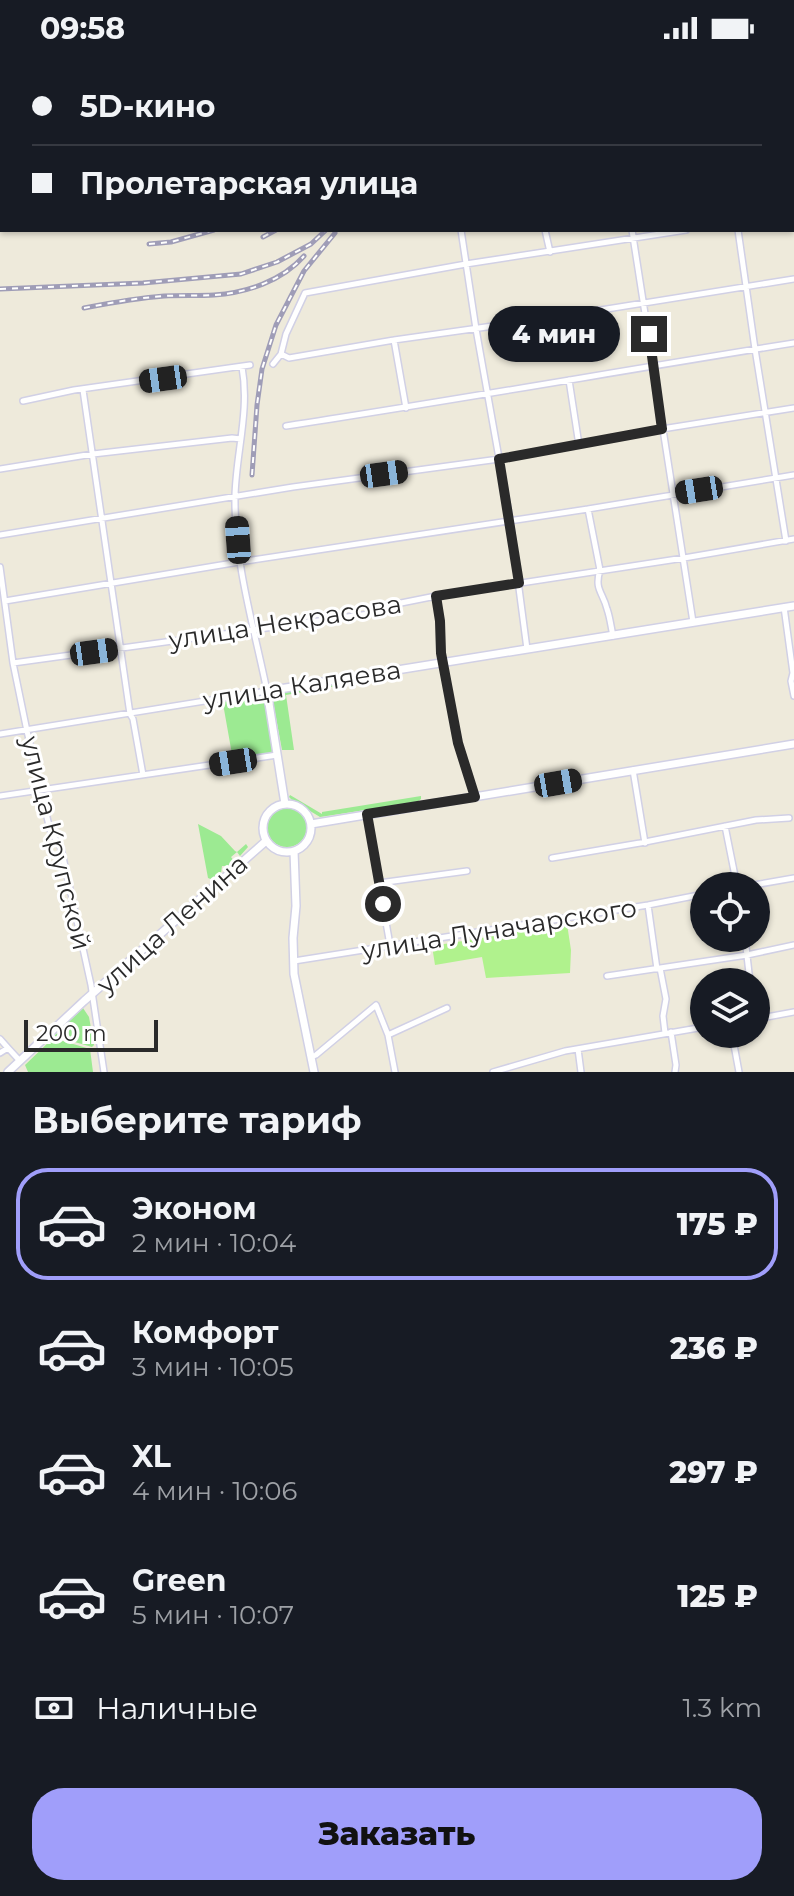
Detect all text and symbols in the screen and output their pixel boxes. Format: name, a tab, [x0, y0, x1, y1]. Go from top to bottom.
text: 09:58	[40, 10, 125, 47]
text: 5D-кино	[80, 88, 215, 125]
text: Пролетарская улица	[80, 165, 418, 202]
callout: 4 мин	[489, 306, 621, 362]
route end	[631, 316, 667, 352]
text: 4 мин	[512, 318, 596, 350]
car	[138, 364, 188, 394]
car	[359, 459, 409, 489]
car	[673, 474, 725, 506]
car	[224, 515, 252, 565]
street label: улица Некрасова	[165, 588, 404, 656]
car	[69, 637, 119, 667]
street label: улица Каляева	[200, 654, 403, 717]
street label: улица Крупской	[14, 732, 98, 953]
car	[207, 746, 259, 778]
car	[532, 767, 584, 799]
street label: улица Ленина	[89, 848, 254, 1001]
map controls	[690, 872, 770, 1048]
button: locate	[690, 872, 770, 952]
route start	[365, 886, 401, 922]
street label: улица Луначарского	[358, 891, 639, 967]
button: layers	[690, 968, 770, 1048]
scale bar	[24, 1016, 158, 1052]
text: 200 m	[36, 1020, 107, 1047]
text: Выберите тариф	[32, 1098, 362, 1142]
icon: car	[36, 1188, 108, 1260]
text: Эконом	[132, 1190, 257, 1227]
text: 175 ₽	[677, 1206, 758, 1243]
text: 2 мин · 10:04	[132, 1227, 296, 1259]
icon: car	[36, 1312, 108, 1384]
text: Комфорт	[132, 1314, 279, 1351]
text: 236 ₽	[670, 1330, 758, 1367]
text: 3 мин · 10:05	[132, 1351, 294, 1383]
icon: car	[36, 1436, 108, 1508]
text: XL	[132, 1438, 171, 1475]
text: 297 ₽	[669, 1454, 758, 1491]
text: 4 мин · 10:06	[132, 1475, 297, 1507]
icon: car	[36, 1560, 108, 1632]
text: Green	[132, 1562, 226, 1599]
text: 125 ₽	[677, 1578, 758, 1615]
text: 5 мин · 10:07	[132, 1599, 294, 1631]
icon: cash	[32, 1686, 76, 1730]
text: Наличные	[96, 1690, 258, 1727]
text: 1.3 km	[682, 1692, 762, 1724]
button: Заказать	[32, 1788, 762, 1880]

